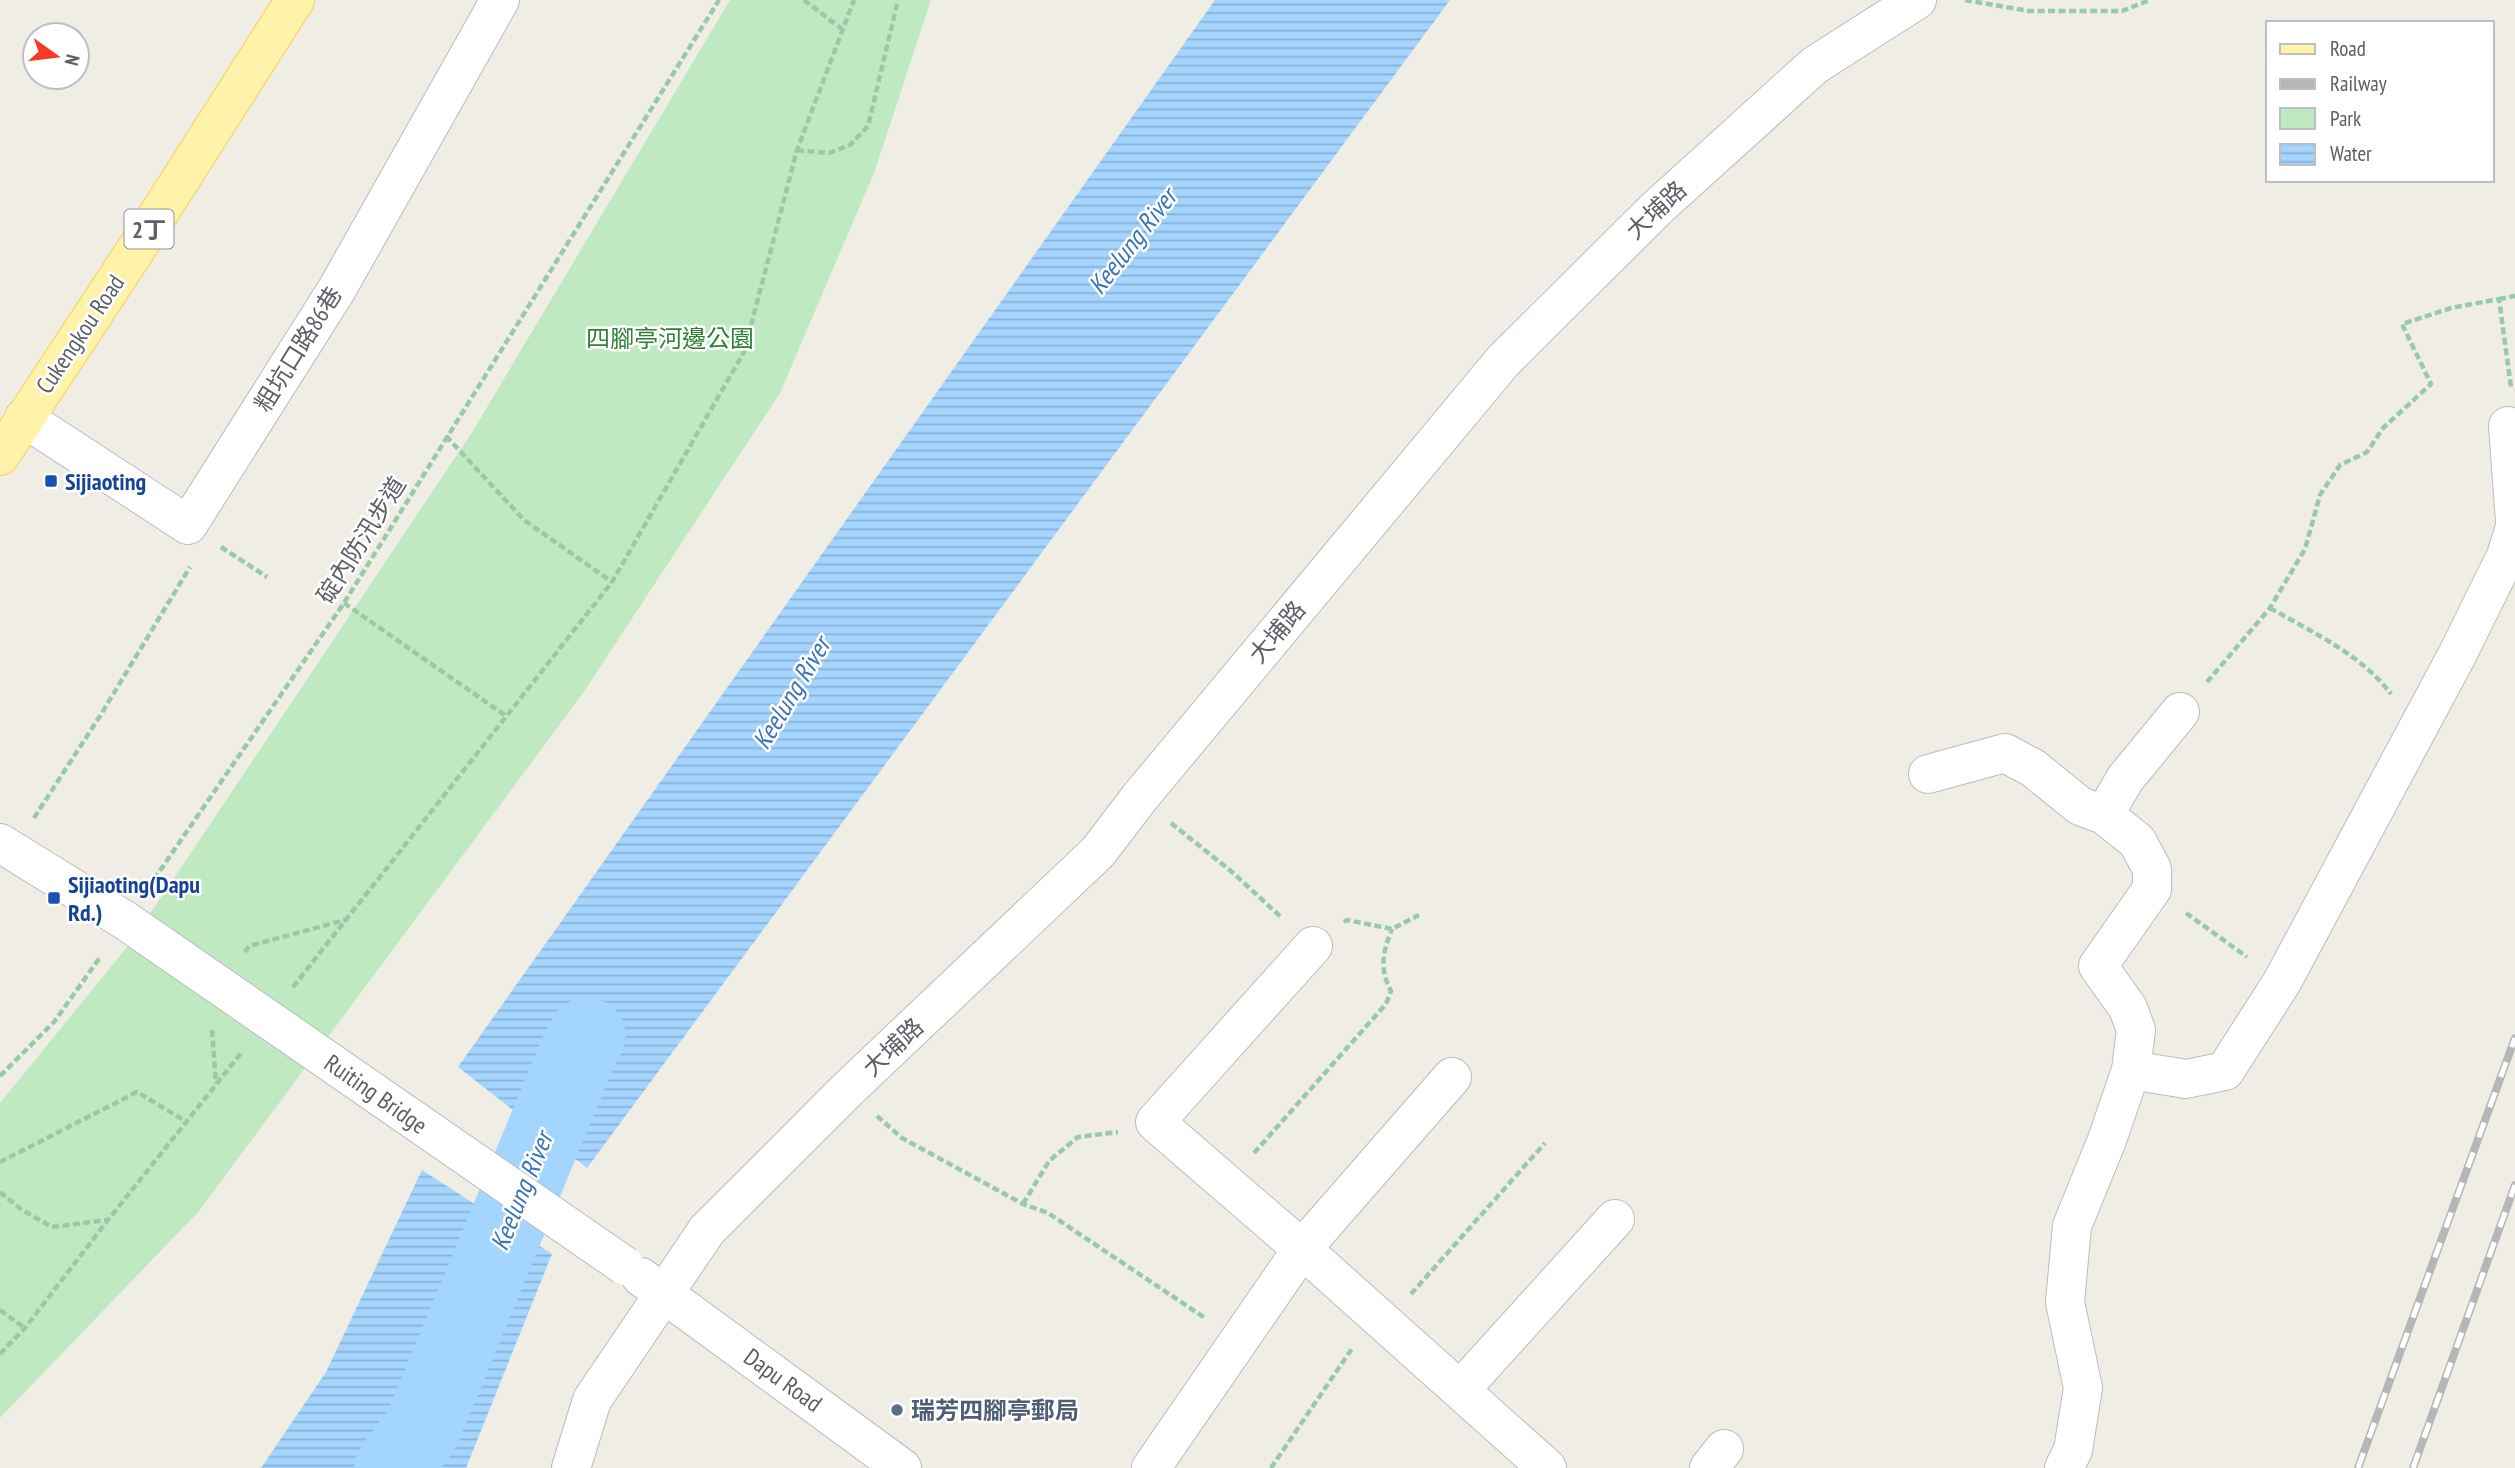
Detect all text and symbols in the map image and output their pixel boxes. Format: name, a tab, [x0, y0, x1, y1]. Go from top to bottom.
north arrow	[21, 21, 91, 91]
legend	[2266, 21, 2494, 182]
text: Road	[2330, 35, 2366, 62]
text: N	[60, 52, 85, 68]
text: Railway	[2330, 70, 2387, 97]
text: Park	[2330, 105, 2361, 132]
text: Water	[2330, 140, 2372, 167]
street label: 大埔路	[1619, 174, 1693, 246]
water label: Keelung River	[1081, 179, 1186, 300]
road number: 2丁	[124, 210, 174, 248]
street label: Cukengkou Road	[29, 269, 131, 399]
street label: 粗坑口路86巷	[247, 281, 349, 417]
park label: 四腳亭河邊公園	[586, 323, 754, 354]
place label: Sijiaoting	[65, 466, 146, 497]
street label: 碇內防汛步道	[310, 471, 412, 609]
marker: Sijiaoting	[43, 473, 59, 489]
street label: 大埔路	[1242, 594, 1312, 670]
water label: Keelung River	[745, 628, 839, 755]
place label: Sijiaoting(Dapu Rd.)	[68, 869, 200, 928]
marker: Sijiaoting(Dapu Rd.)	[46, 890, 62, 906]
street label: 大埔路	[856, 1011, 930, 1083]
street label: Ruiting Bridge	[318, 1047, 434, 1141]
water label: Keelung River	[482, 1123, 561, 1255]
street label: Dapu Road	[738, 1341, 828, 1419]
place label: 瑞芳四腳亭郵局	[911, 1395, 1079, 1426]
marker: 瑞芳四腳亭郵局	[889, 1402, 905, 1418]

